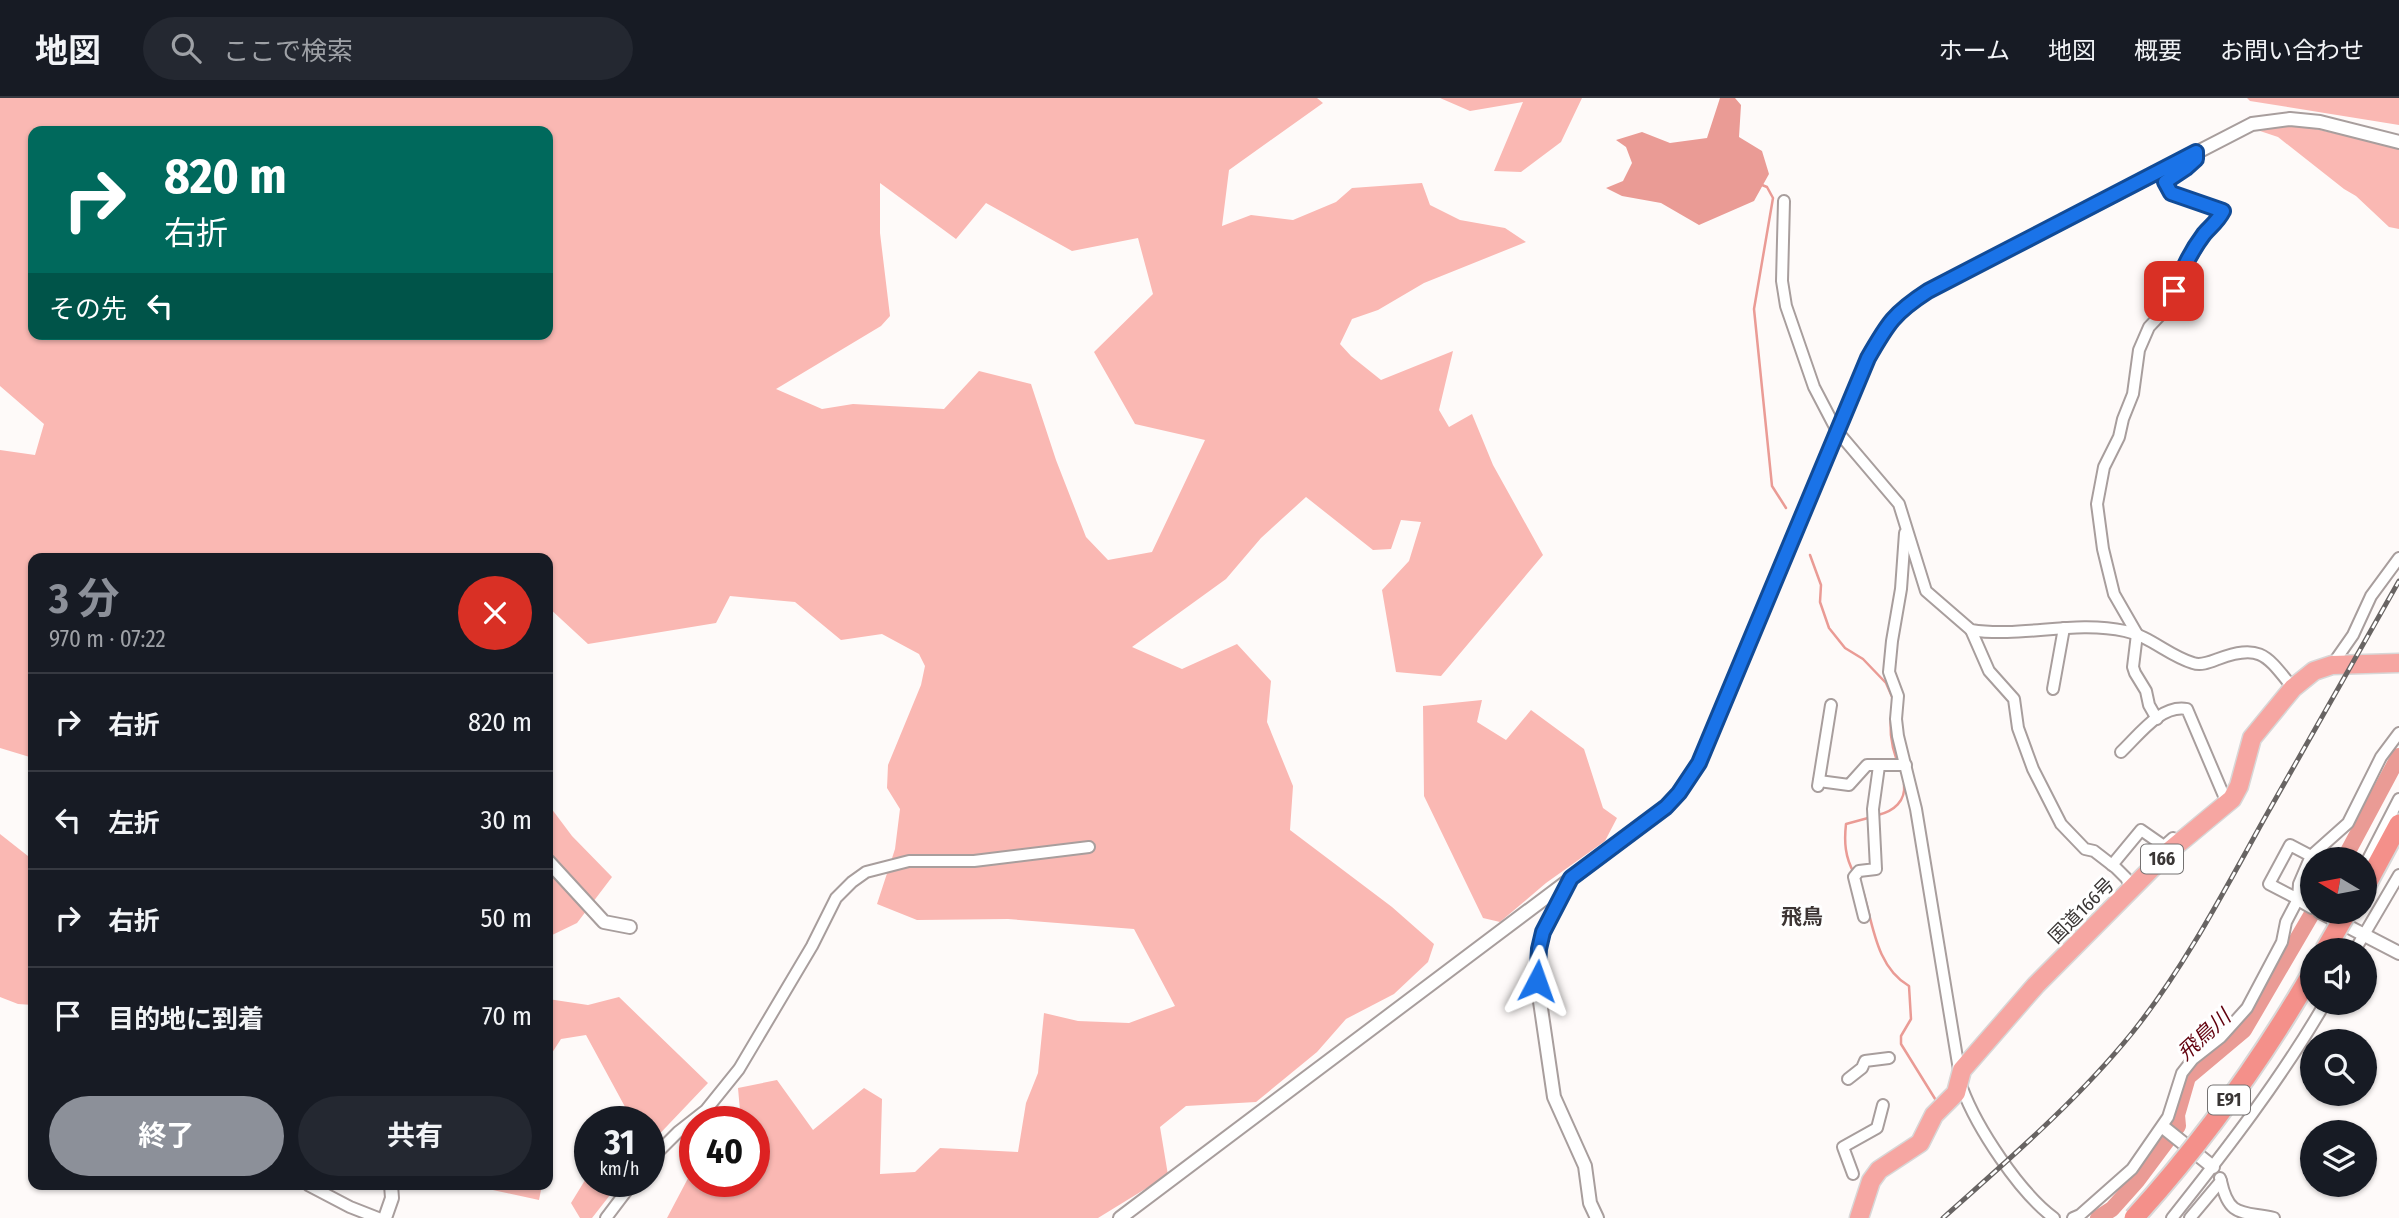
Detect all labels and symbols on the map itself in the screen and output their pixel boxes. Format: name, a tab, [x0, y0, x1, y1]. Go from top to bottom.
pin	[2144, 261, 2204, 321]
road number: 166	[2141, 844, 2183, 874]
north arrow	[2300, 847, 2376, 924]
street label: 国道166号	[2044, 873, 2119, 948]
district label: 飛鳥	[1781, 904, 1823, 930]
position arrow	[1500, 944, 1574, 1018]
water label: 飛鳥川	[2172, 1003, 2237, 1066]
road number: E91	[2208, 1085, 2250, 1114]
speed limit sign: 40	[679, 1106, 770, 1197]

